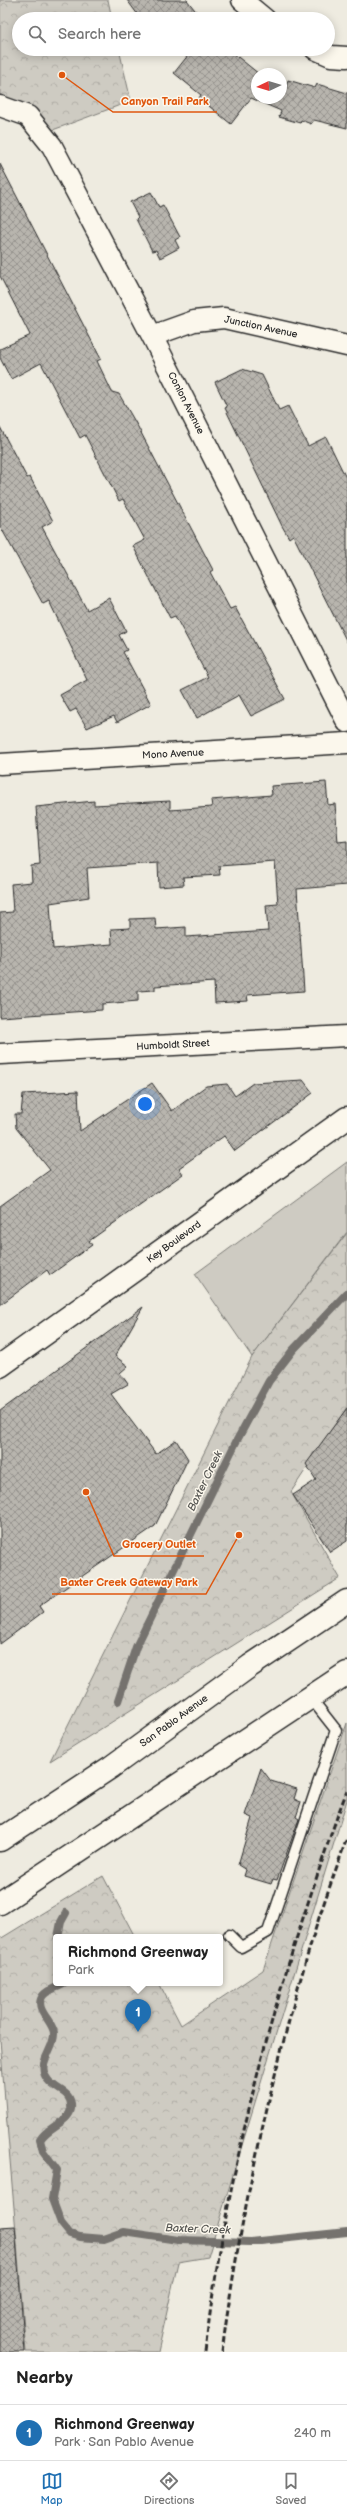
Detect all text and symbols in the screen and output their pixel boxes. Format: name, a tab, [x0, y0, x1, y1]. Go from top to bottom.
search box	[12, 12, 335, 56]
icon: search	[26, 23, 48, 45]
text: Search here	[58, 25, 141, 44]
north arrow	[251, 68, 287, 104]
callout: Canyon Trail Park	[113, 89, 217, 112]
text: Canyon Trail Park	[121, 95, 209, 108]
street label: Junction Avenue	[223, 313, 299, 341]
street label: Conlon Avenue	[165, 370, 207, 436]
street label: Mono Avenue	[142, 746, 204, 762]
street label: Humboldt Street	[136, 1037, 210, 1053]
your location	[135, 1094, 155, 1114]
street label: Key Boulevard	[144, 1218, 204, 1266]
water label: Baxter Creek	[185, 1448, 225, 1513]
callout: Grocery Outlet	[114, 1533, 204, 1556]
text: Grocery Outlet	[122, 1538, 196, 1551]
callout: Baxter Creek Gateway Park	[52, 1571, 206, 1594]
text: Baxter Creek Gateway Park	[60, 1576, 198, 1589]
street label: San Pablo Avenue	[138, 1692, 210, 1750]
popup	[53, 1934, 223, 1986]
text: Richmond Greenway	[68, 1943, 208, 1962]
text: Park	[68, 1962, 94, 1978]
pin: 1	[125, 1999, 151, 2032]
water label: Baxter Creek	[165, 2221, 231, 2237]
text: Nearby	[16, 2368, 73, 2388]
text: Richmond Greenway	[54, 2415, 194, 2434]
text: 1	[26, 2425, 32, 2441]
text: 240 m	[294, 2425, 331, 2441]
text: Park · San Pablo Avenue	[54, 2434, 194, 2450]
tab: Map	[41, 2470, 63, 2507]
tab: Directions	[144, 2470, 194, 2507]
tab: Saved	[276, 2470, 306, 2507]

